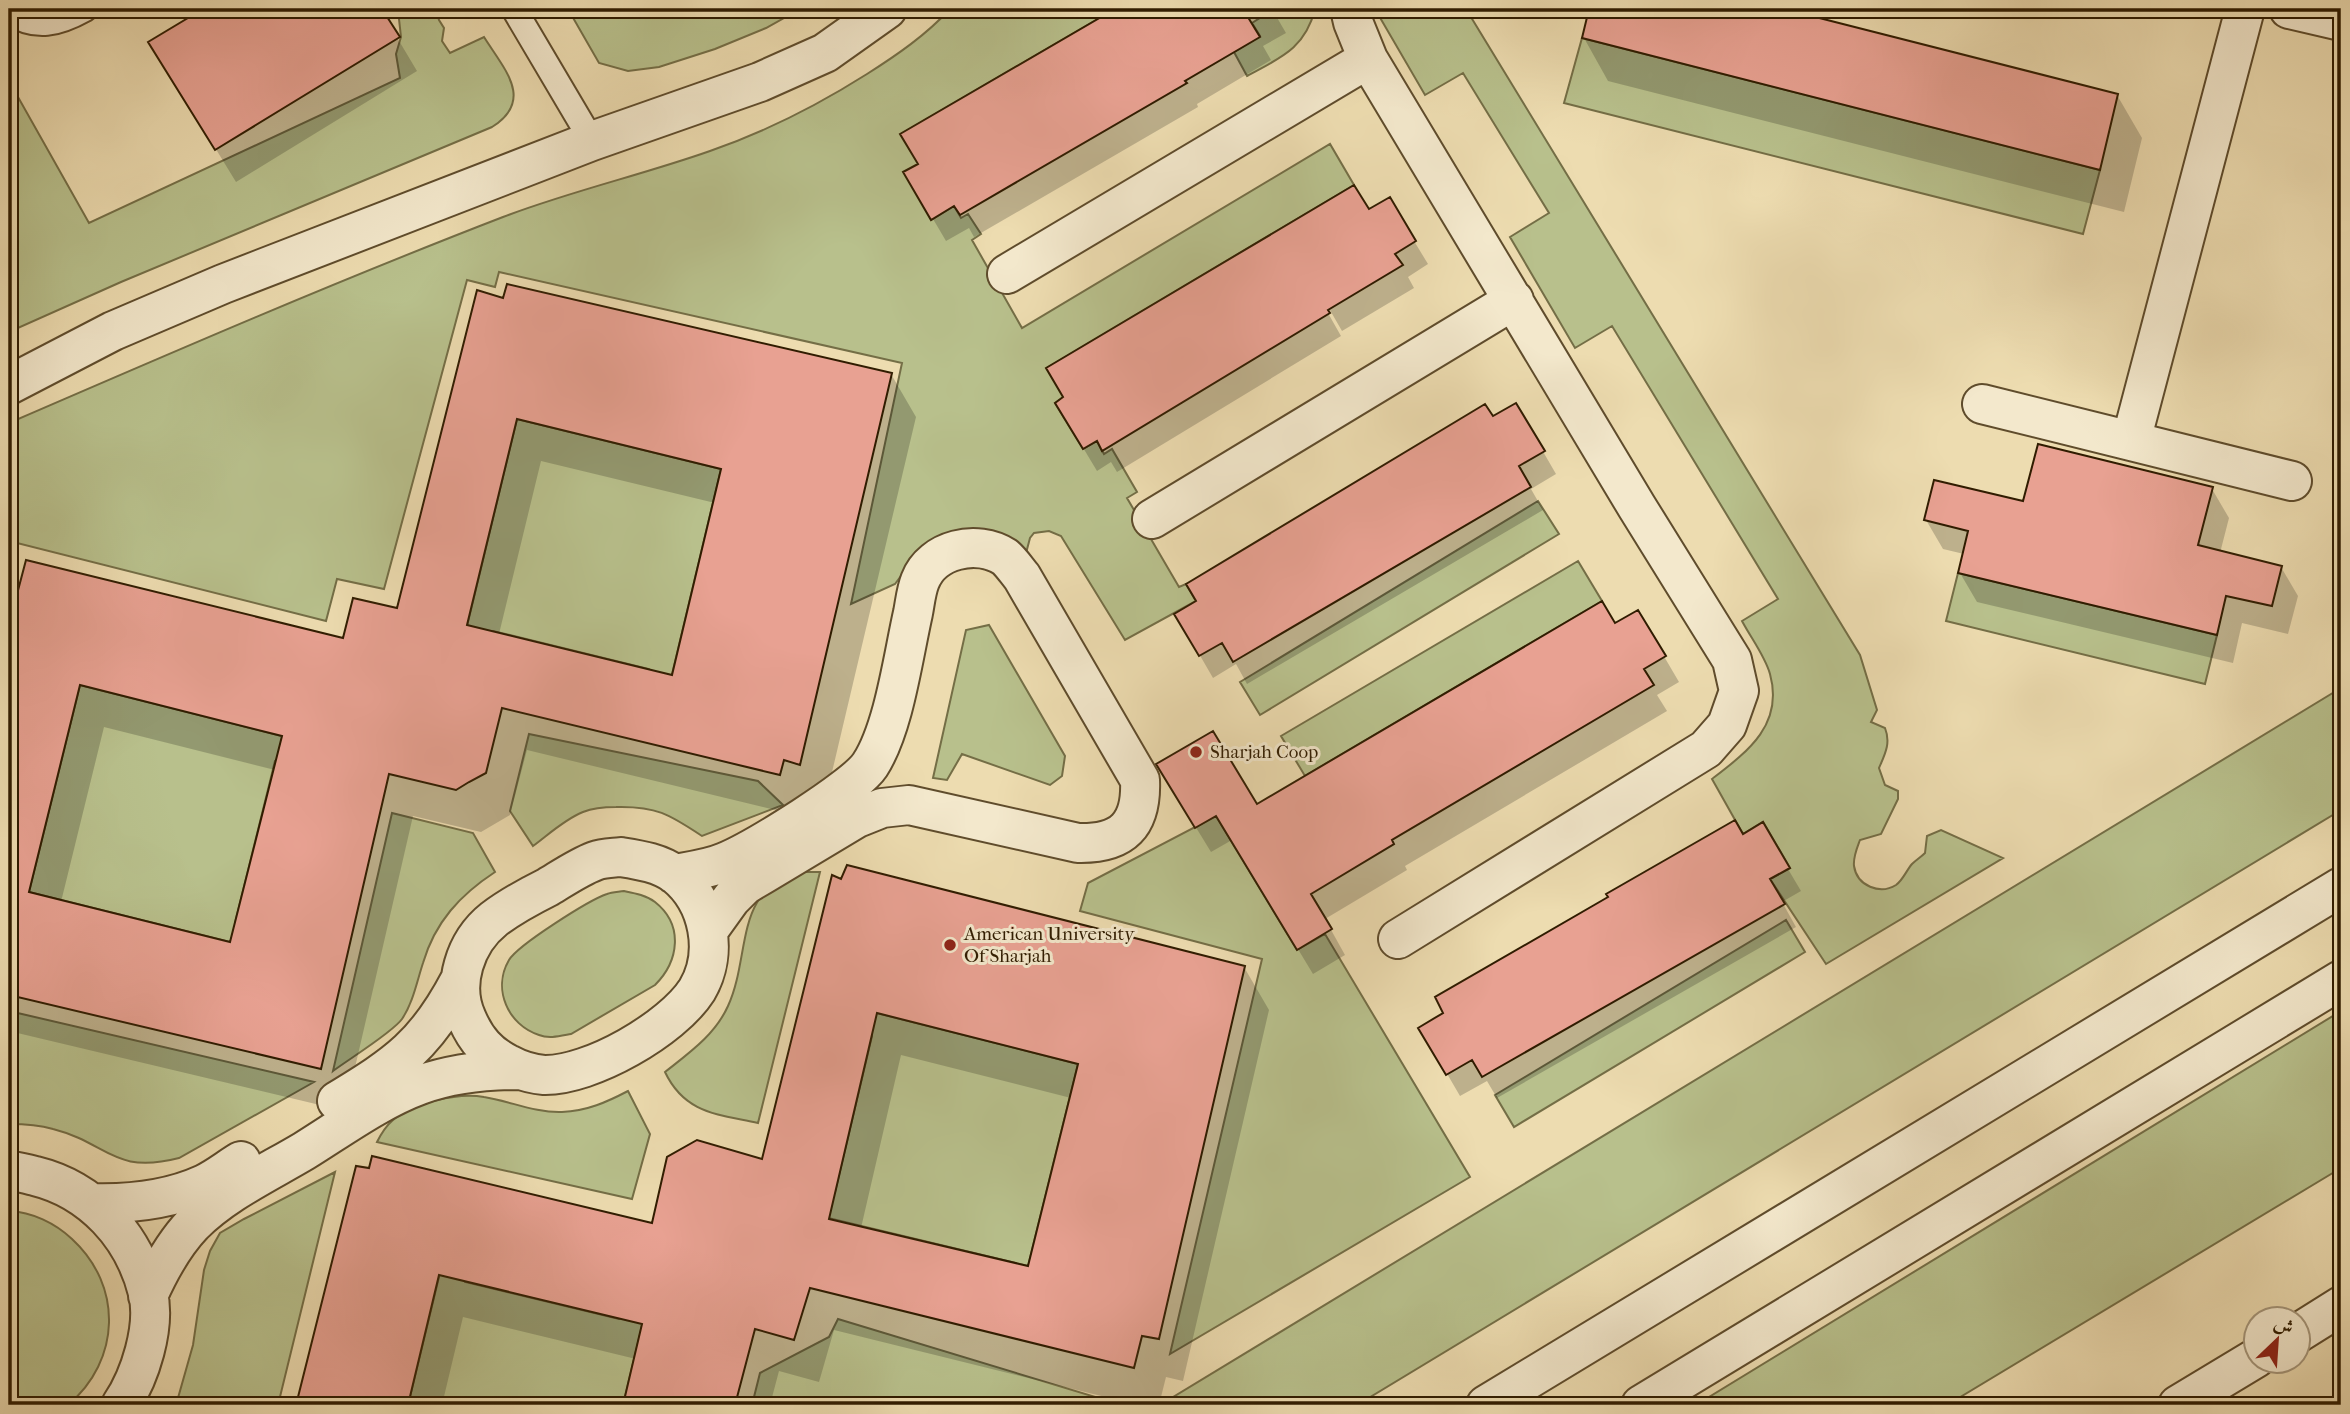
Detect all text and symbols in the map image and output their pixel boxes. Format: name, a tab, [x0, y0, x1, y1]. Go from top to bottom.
place label: Sharjah Coop	[1210, 741, 1318, 763]
marker: Sharjah Coop	[1188, 744, 1204, 760]
place label: American University Of Sharjah	[963, 923, 1135, 967]
marker: American University Of Sharjah	[942, 937, 958, 953]
north arrow	[2242, 1306, 2312, 1376]
text: ش	[2271, 1312, 2297, 1339]

